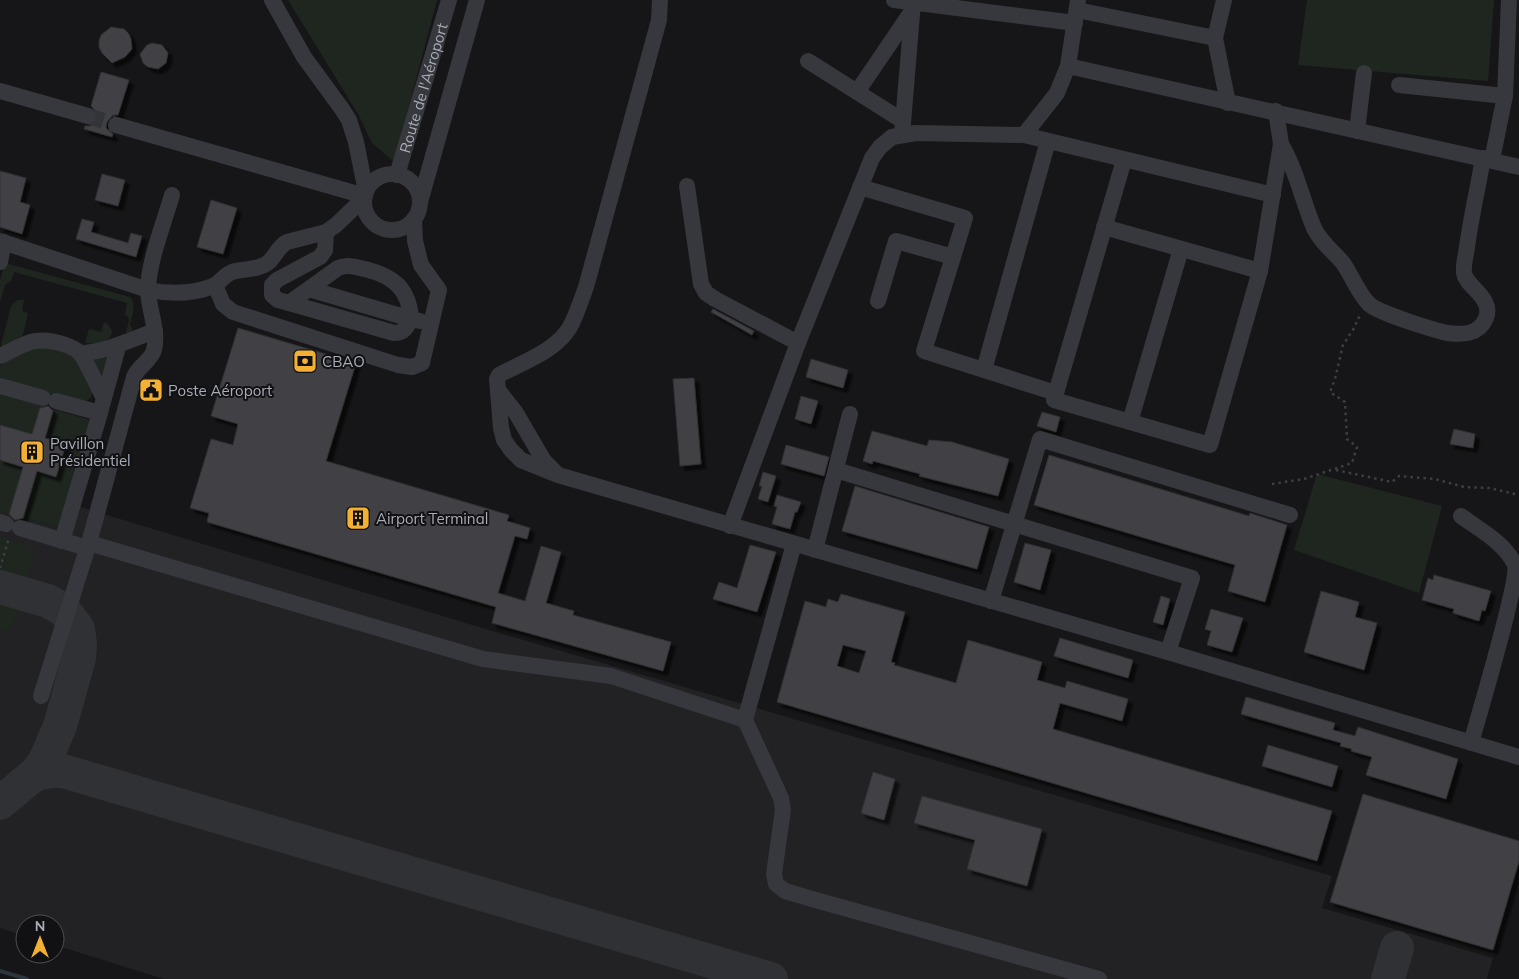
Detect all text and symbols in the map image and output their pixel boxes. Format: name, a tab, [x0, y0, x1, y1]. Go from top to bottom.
street label: Route de l'Aéroport	[395, 21, 451, 155]
bank icon: CBAO	[292, 348, 318, 374]
place label: CBAO	[322, 352, 365, 371]
public building icon: Poste Aéroport	[138, 377, 164, 403]
place label: Poste Aéroport	[168, 381, 272, 400]
place label: Pavillon Présidentiel	[50, 434, 131, 470]
building icon: Pavillon Présidentiel	[19, 439, 45, 465]
building icon: Airport Terminal	[345, 505, 371, 531]
place label: Airport Terminal	[376, 509, 488, 528]
north arrow	[15, 914, 65, 964]
text: N	[35, 917, 45, 935]

